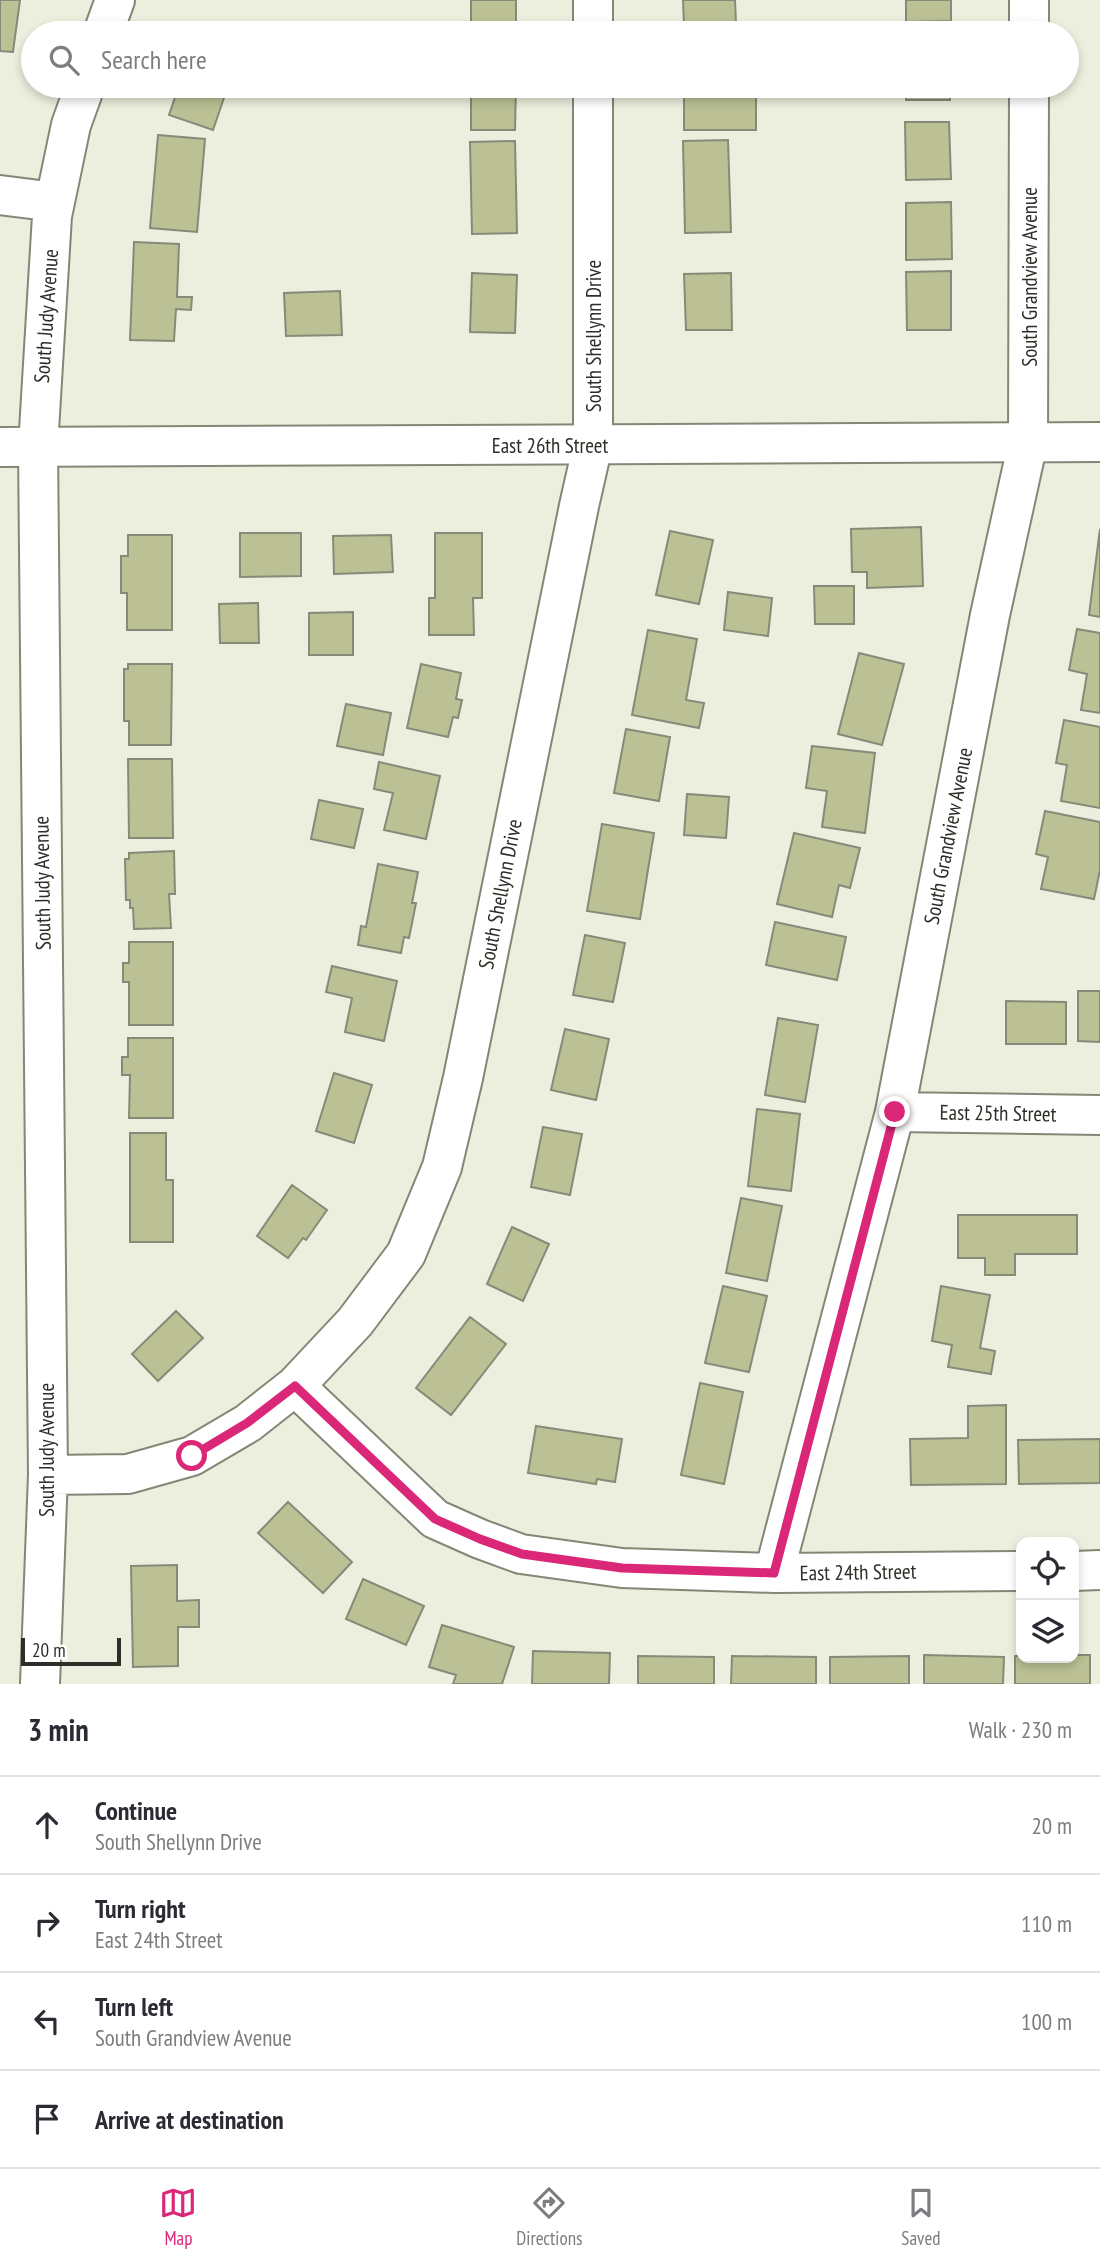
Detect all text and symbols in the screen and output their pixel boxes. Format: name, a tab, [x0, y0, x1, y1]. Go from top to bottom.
search box	[21, 21, 1079, 98]
icon: search	[45, 41, 83, 79]
text: Search here	[101, 43, 207, 76]
street label: South Grandview Avenue	[1016, 187, 1043, 367]
street label: South Judy Avenue	[28, 248, 64, 384]
street label: South Shellynn Drive	[580, 260, 607, 412]
street label: East 26th Street	[492, 432, 609, 459]
street label: South Grandview Avenue	[918, 745, 978, 927]
street label: South Judy Avenue	[27, 816, 57, 950]
street label: South Shellynn Drive	[472, 817, 528, 971]
route end	[879, 1096, 910, 1127]
street label: East 25th Street	[939, 1098, 1057, 1128]
street label: South Judy Avenue	[33, 1383, 60, 1517]
route start	[176, 1440, 207, 1471]
map controls	[1016, 1537, 1079, 1663]
button: locate	[1016, 1537, 1079, 1600]
street label: East 24th Street	[799, 1557, 917, 1587]
button: layers	[1016, 1600, 1079, 1663]
scale bar	[21, 1635, 121, 1667]
text: 20 m	[32, 1638, 66, 1662]
text: 3 min	[28, 1710, 89, 1749]
text: Walk · 230 m	[969, 1715, 1072, 1744]
text: Continue	[95, 1794, 177, 1827]
icon: ahead	[28, 1806, 66, 1844]
text: 20 m	[1031, 1811, 1072, 1840]
text: South Shellynn Drive	[95, 1827, 262, 1856]
text: Turn right	[95, 1892, 186, 1925]
icon: right	[28, 1904, 66, 1942]
text: 110 m	[1021, 1909, 1072, 1938]
text: East 24th Street	[95, 1925, 223, 1954]
text: Turn left	[95, 1990, 173, 2023]
icon: left	[28, 2002, 66, 2040]
text: 100 m	[1021, 2007, 1072, 2036]
text: South Grandview Avenue	[95, 2023, 292, 2052]
icon: arrive	[28, 2100, 66, 2138]
text: Arrive at destination	[95, 2103, 284, 2136]
tab: Map	[159, 2184, 197, 2250]
tab: Directions	[516, 2184, 582, 2250]
tab: Saved	[901, 2184, 941, 2250]

